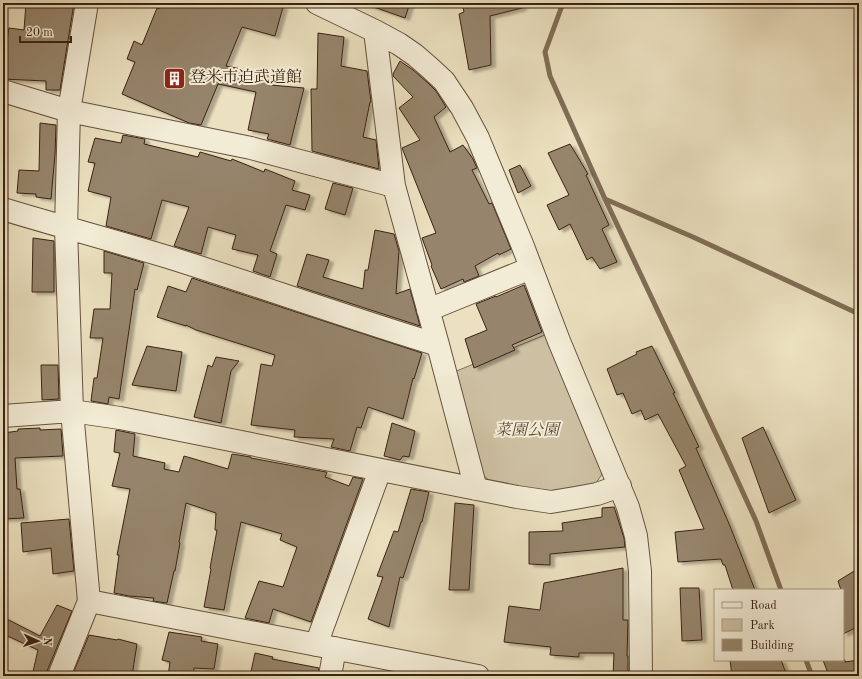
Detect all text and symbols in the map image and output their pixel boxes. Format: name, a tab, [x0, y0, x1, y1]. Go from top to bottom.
scale bar	[20, 18, 71, 44]
text: 20 m	[26, 27, 53, 39]
building icon: 登米市迫武道館	[162, 65, 188, 91]
place label: 登米市迫武道館	[190, 68, 302, 86]
park label: 菜園公園	[495, 421, 562, 439]
legend	[714, 589, 844, 661]
text: Road	[750, 600, 777, 612]
text: Park	[750, 620, 775, 632]
north arrow	[18, 621, 58, 661]
text: N	[41, 637, 52, 647]
text: Building	[750, 640, 794, 652]

